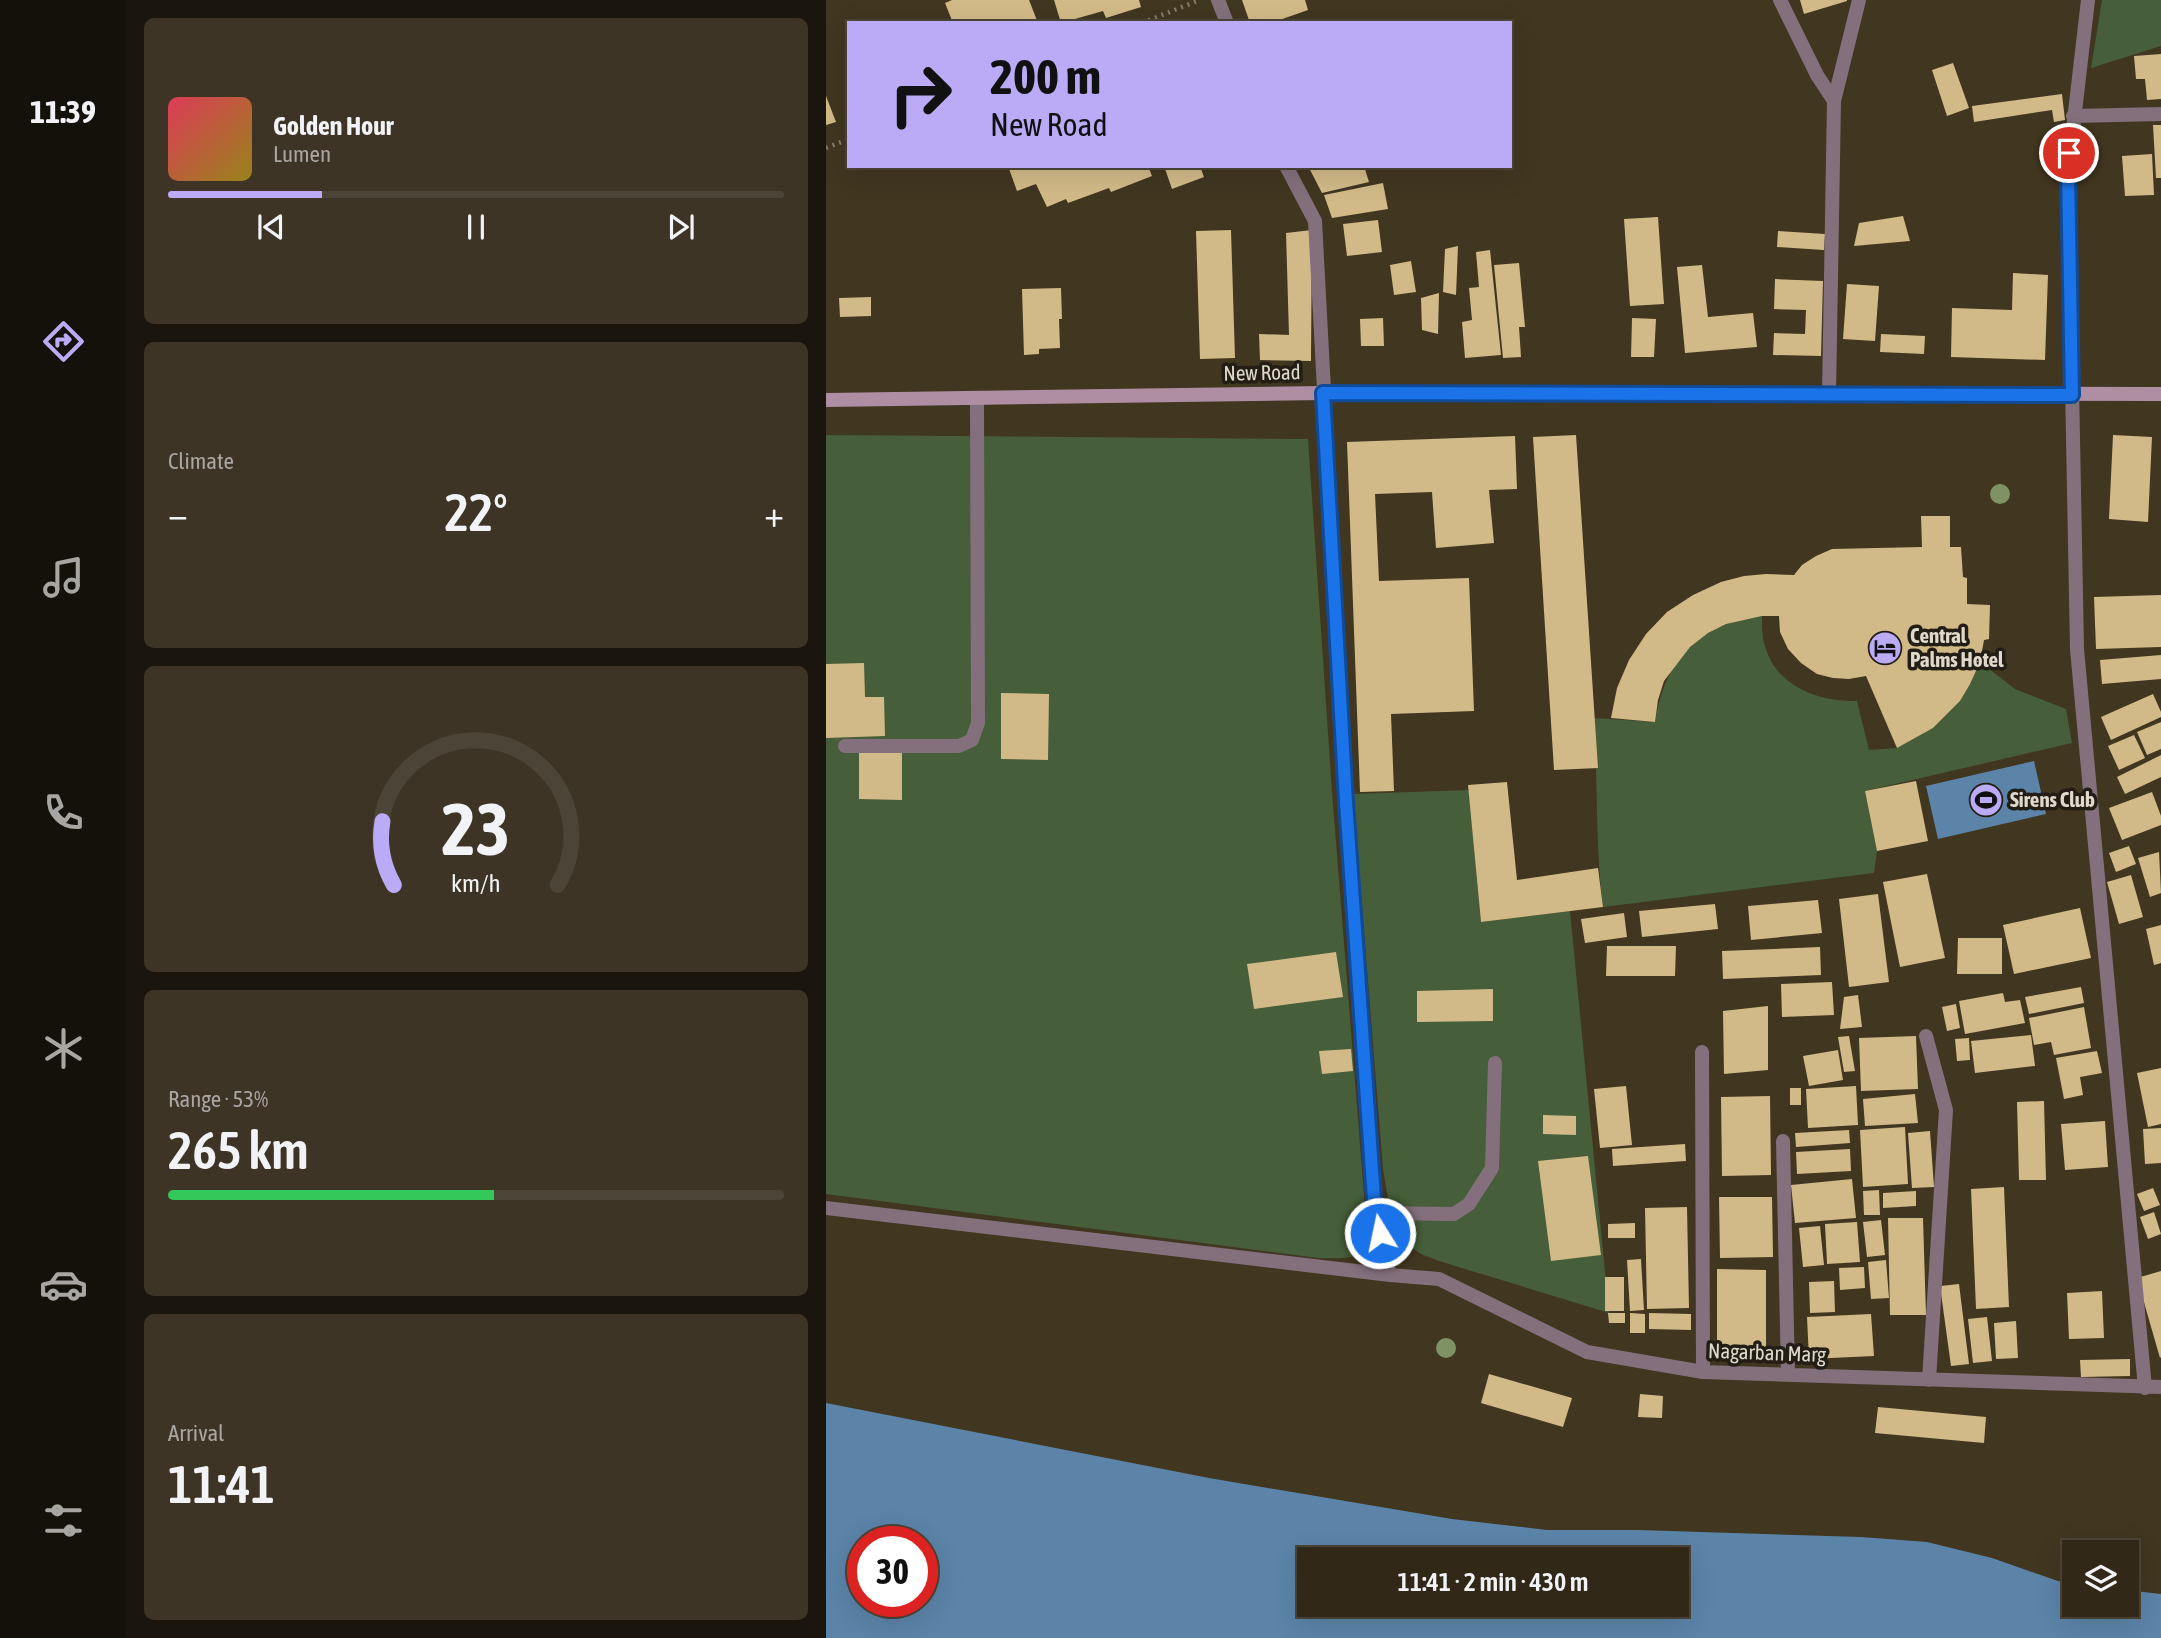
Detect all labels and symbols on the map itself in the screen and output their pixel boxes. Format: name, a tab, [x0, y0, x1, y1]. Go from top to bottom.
pin	[2039, 123, 2099, 183]
street label: New Road	[1223, 359, 1301, 385]
place label: Central Palms Hotel	[1910, 623, 2004, 671]
hotel icon: Central Palms Hotel	[1866, 629, 1904, 667]
sports icon: Sirens Club	[1967, 781, 2005, 819]
place label: Sirens Club	[2010, 787, 2095, 811]
position arrow	[1343, 1196, 1417, 1270]
street label: Nagarban Marg	[1708, 1338, 1826, 1366]
speed limit sign: 30	[847, 1526, 938, 1617]

